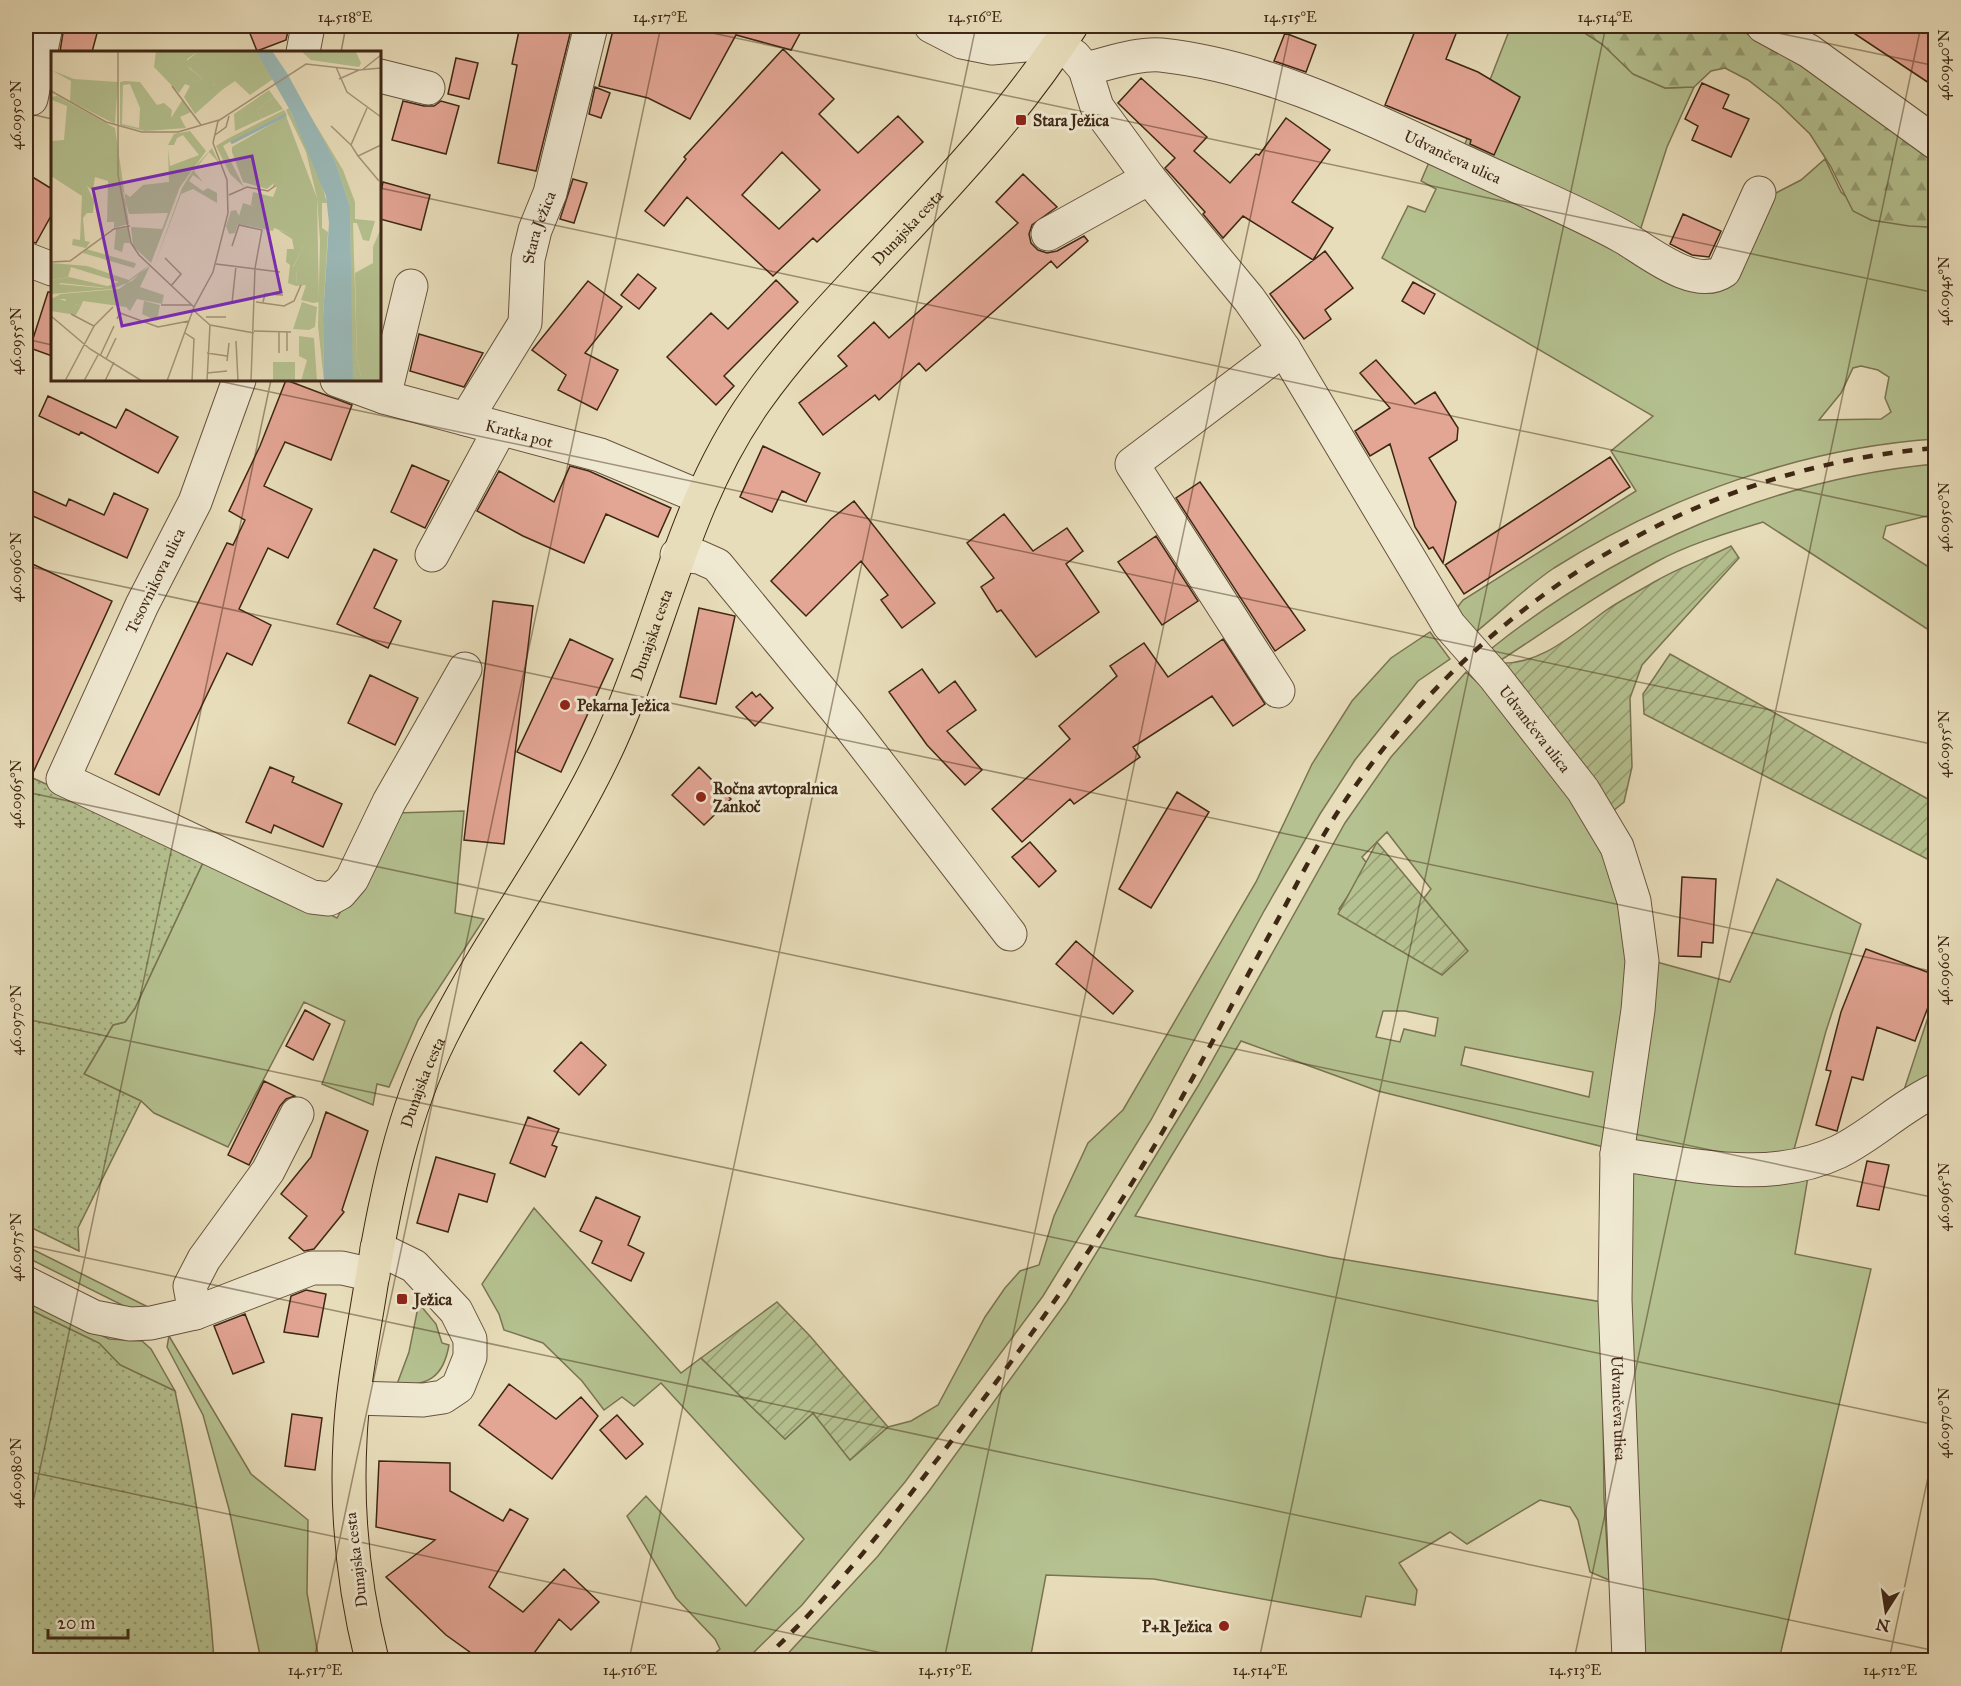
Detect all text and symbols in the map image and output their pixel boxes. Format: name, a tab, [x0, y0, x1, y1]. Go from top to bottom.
text: 14.518°E	[318, 8, 373, 26]
text: 14.517°E	[633, 8, 688, 26]
text: 14.516°E	[948, 8, 1002, 26]
text: 14.515°E	[1263, 8, 1317, 26]
text: 14.514°E	[1578, 8, 1633, 26]
text: 46.0940°N	[1935, 29, 1953, 101]
inset map	[51, 51, 381, 381]
text: 46.0950°N	[7, 80, 25, 150]
place label: Stara Ježica	[1033, 111, 1110, 131]
marker: Stara Ježica	[1014, 113, 1028, 127]
street label: Udvančeva ulica	[1401, 126, 1504, 187]
street label: Dunajska cesta	[868, 186, 947, 269]
street label: Stara Ježica	[518, 188, 559, 264]
text: 46.0945°N	[1935, 256, 1953, 326]
text: 46.0955°N	[7, 307, 25, 375]
street label: Kratka pot	[483, 415, 555, 452]
text: 46.0950°N	[1935, 482, 1953, 552]
street label: Tesovnikova ulica	[121, 525, 189, 637]
text: 46.0960°N	[7, 531, 25, 602]
street label: Dunajska cesta	[626, 586, 676, 683]
street label: Udvančeva ulica	[1495, 681, 1575, 776]
place label: Pekarna Ježica	[577, 696, 671, 716]
marker: Pekarna Ježica	[558, 698, 572, 712]
text: 46.0955°N	[1935, 710, 1953, 778]
text: 46.0965°N	[7, 759, 25, 828]
place label: Ročna avtopralnica Zankoč	[713, 779, 839, 816]
marker: Ročna avtopralnica Zankoč	[694, 790, 708, 804]
text: 46.0960°N	[1935, 934, 1953, 1005]
text: 46.0970°N	[7, 984, 25, 1055]
street label: Dunajska cesta	[396, 1034, 449, 1130]
text: 46.0965°N	[1935, 1162, 1953, 1231]
text: 46.0975°N	[7, 1212, 25, 1282]
place label: Ježica	[412, 1290, 453, 1310]
marker: Ježica	[395, 1292, 409, 1306]
street label: Udvančeva ulica	[1608, 1355, 1631, 1461]
text: 46.0970°N	[1935, 1387, 1953, 1458]
text: 46.0980°N	[7, 1437, 25, 1508]
street label: Dunajska cesta	[341, 1511, 371, 1609]
north arrow	[1856, 1581, 1916, 1641]
scale bar	[48, 1602, 128, 1640]
text: 20 m	[57, 1612, 95, 1634]
text: N	[1874, 1614, 1892, 1636]
place label: P+R Ježica	[1142, 1617, 1213, 1637]
marker: P+R Ježica	[1217, 1619, 1231, 1633]
text: 14.517°E	[288, 1661, 343, 1679]
text: 14.516°E	[603, 1661, 657, 1679]
text: 14.515°E	[918, 1661, 972, 1679]
text: 14.514°E	[1233, 1661, 1288, 1679]
text: 14.513°E	[1549, 1661, 1602, 1679]
text: 14.512°E	[1863, 1661, 1917, 1679]

